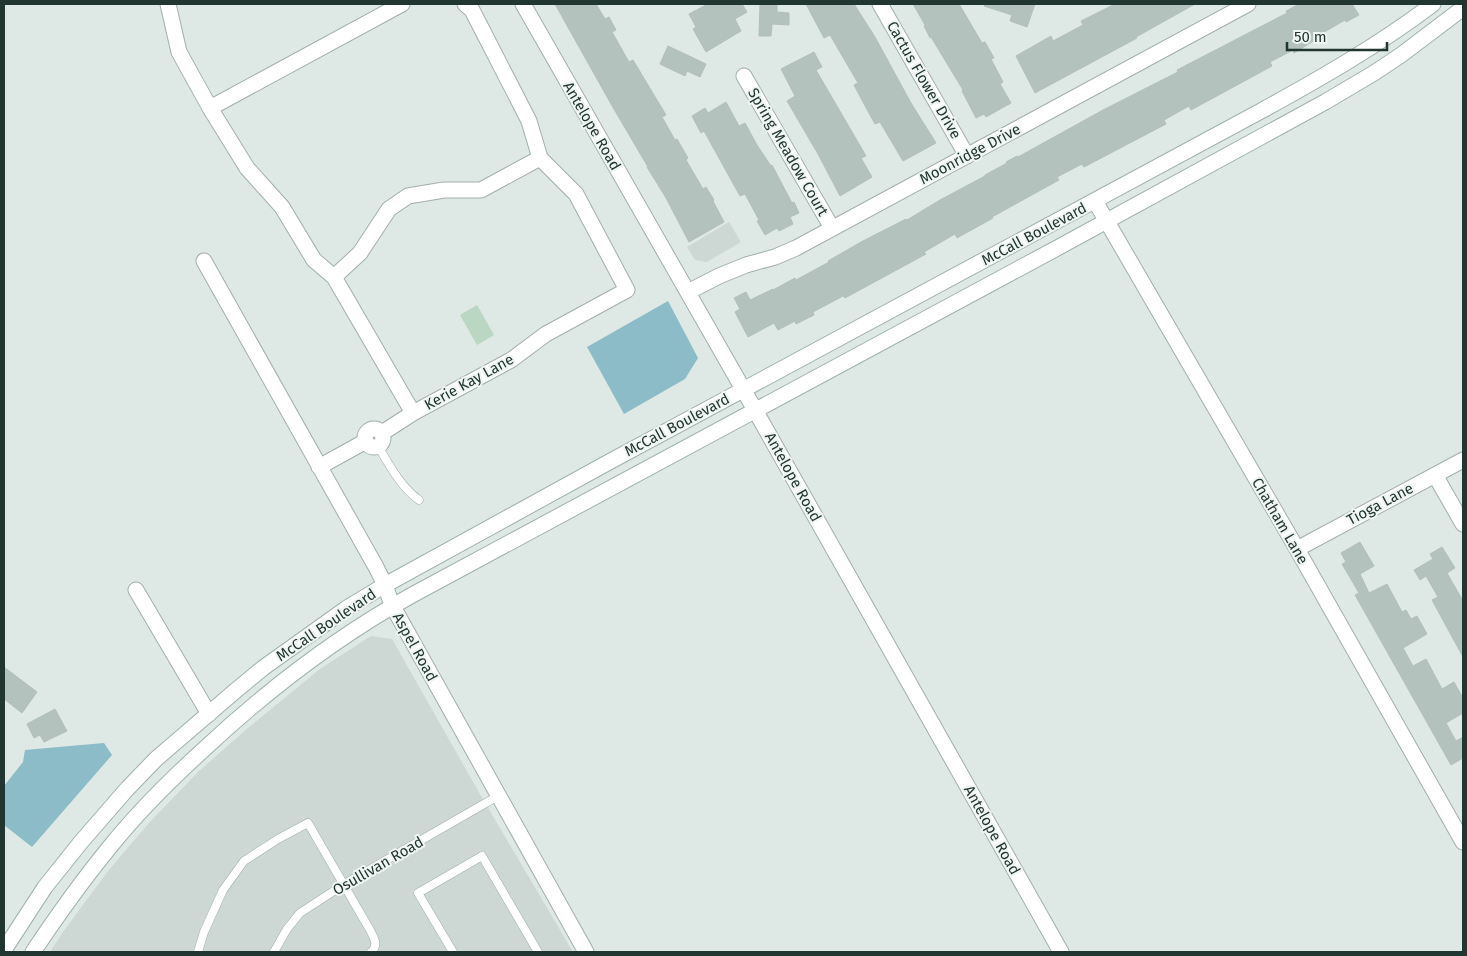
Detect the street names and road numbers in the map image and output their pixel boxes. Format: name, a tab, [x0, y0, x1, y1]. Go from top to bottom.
street label: Cactus Flower Drive	[883, 18, 965, 142]
street label: Antelope Road	[559, 78, 625, 174]
street label: Spring Meadow Court	[744, 85, 832, 220]
street label: Moonridge Drive	[916, 120, 1024, 188]
street label: McCall Boulevard	[978, 199, 1090, 269]
street label: Kerie Kay Lane	[421, 350, 517, 414]
street label: McCall Boulevard	[621, 390, 733, 460]
street label: Antelope Road	[761, 429, 825, 525]
street label: Chatham Lane	[1248, 475, 1312, 567]
street label: Tioga Lane	[1344, 479, 1416, 529]
street label: McCall Boulevard	[273, 585, 379, 665]
street label: Aspel Road	[389, 610, 441, 684]
street label: Antelope Road	[960, 782, 1024, 878]
street label: Osullivan Road	[329, 833, 427, 899]

